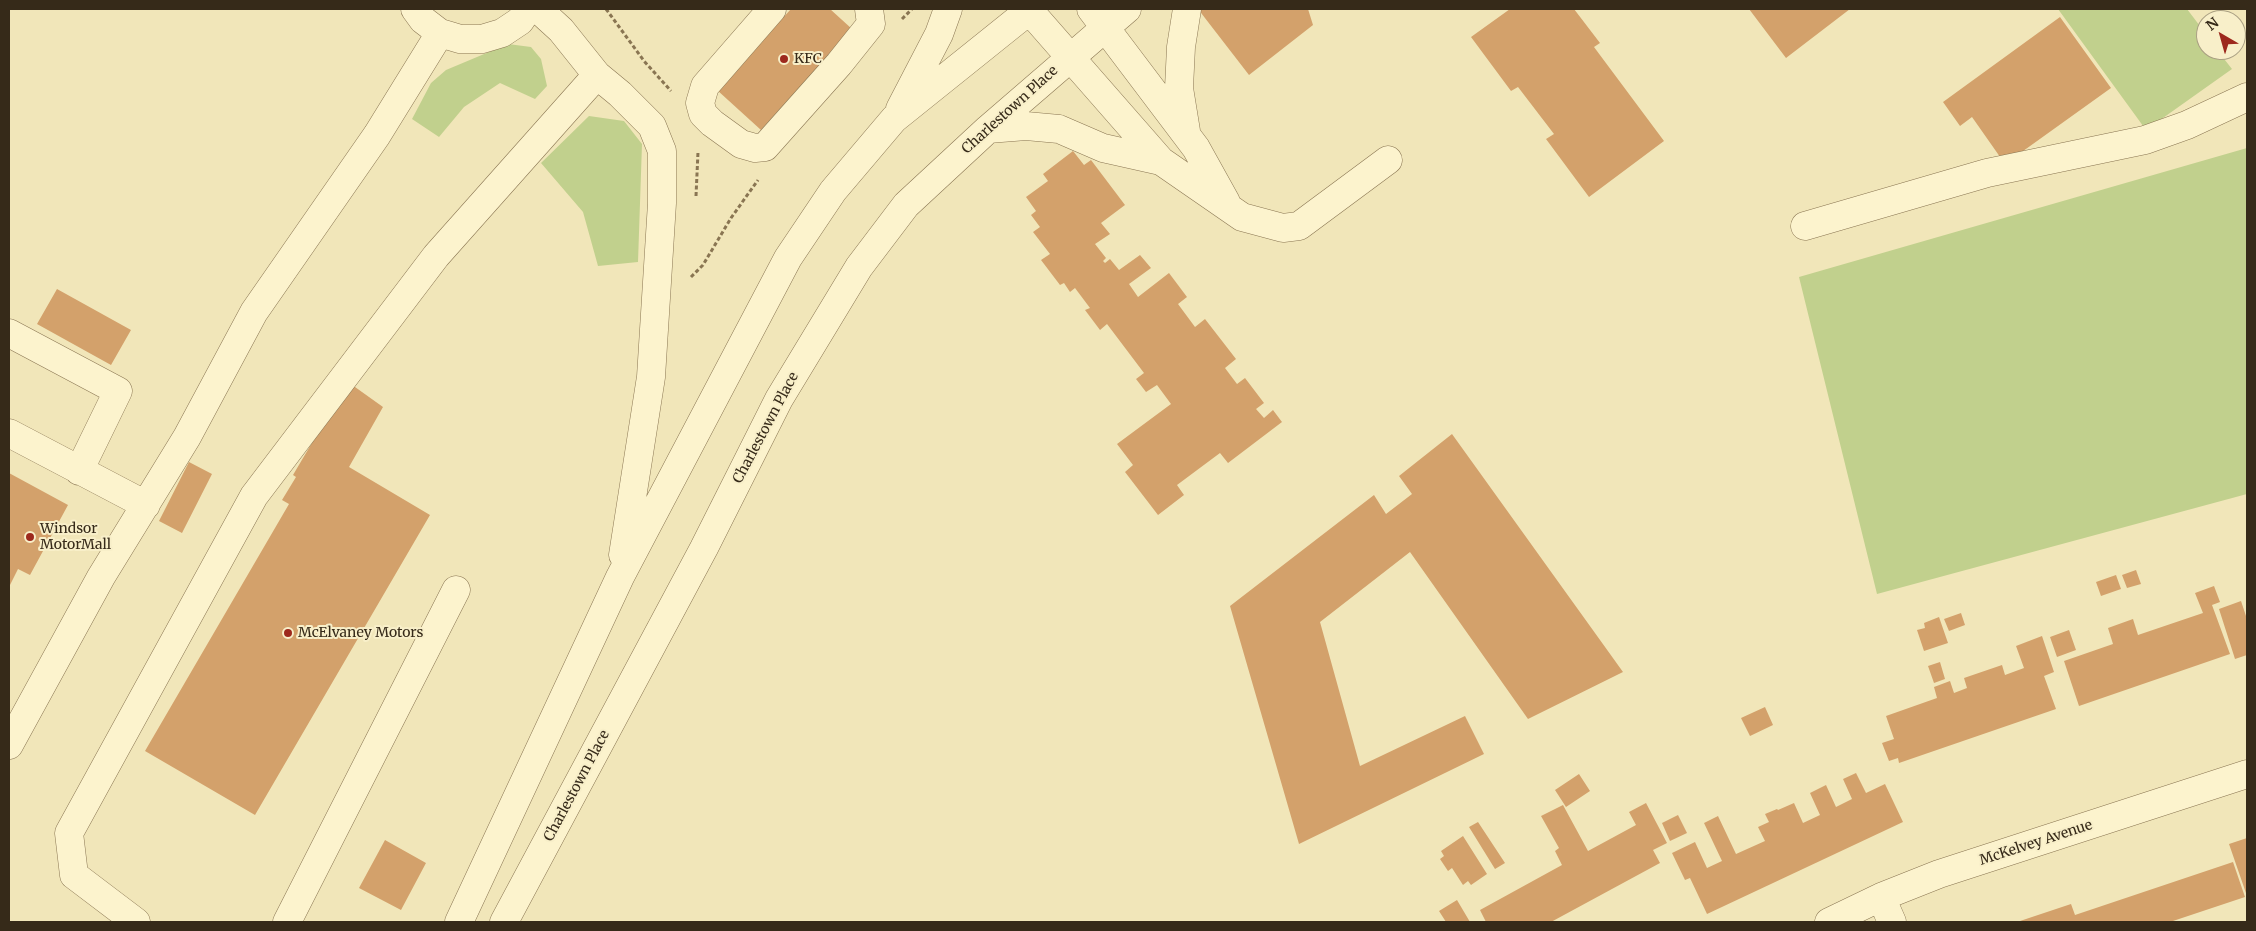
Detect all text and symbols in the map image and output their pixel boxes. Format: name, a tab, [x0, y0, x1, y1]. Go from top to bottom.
north arrow	[2196, 10, 2246, 60]
text: N	[2202, 13, 2222, 34]
place label: KFC	[794, 51, 822, 67]
marker: KFC	[778, 53, 790, 65]
street label: Charlestown Place	[959, 62, 1061, 158]
street label: Charlestown Place	[730, 370, 802, 486]
place label: Windsor MotorMall	[40, 521, 111, 554]
marker: Windsor MotorMall	[24, 531, 36, 543]
place label: McElvaney Motors	[298, 625, 423, 641]
marker: McElvaney Motors	[282, 627, 294, 639]
street label: Charlestown Place	[541, 728, 613, 844]
street label: McKelvey Avenue	[1978, 817, 2094, 869]

